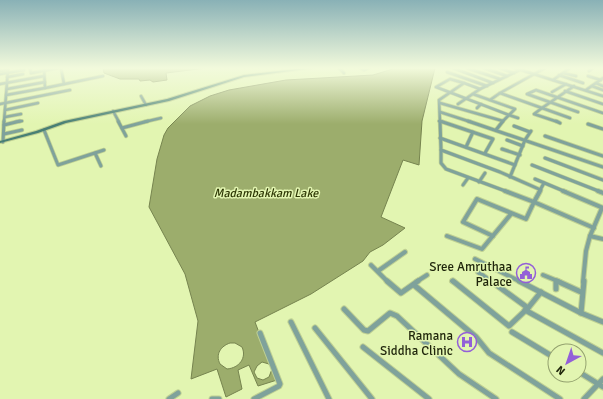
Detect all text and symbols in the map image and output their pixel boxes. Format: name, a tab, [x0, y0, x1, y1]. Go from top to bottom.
water label: Madambakkam Lake	[214, 186, 319, 201]
place label: Sree Amruthaa Palace	[429, 259, 512, 290]
public building icon: Sree Amruthaa Palace	[515, 262, 537, 284]
place label: Ramana Siddha Clinic	[380, 328, 453, 359]
hospital icon: Ramana Siddha Clinic	[456, 331, 478, 353]
north arrow	[547, 343, 587, 383]
text: N	[554, 363, 568, 378]

